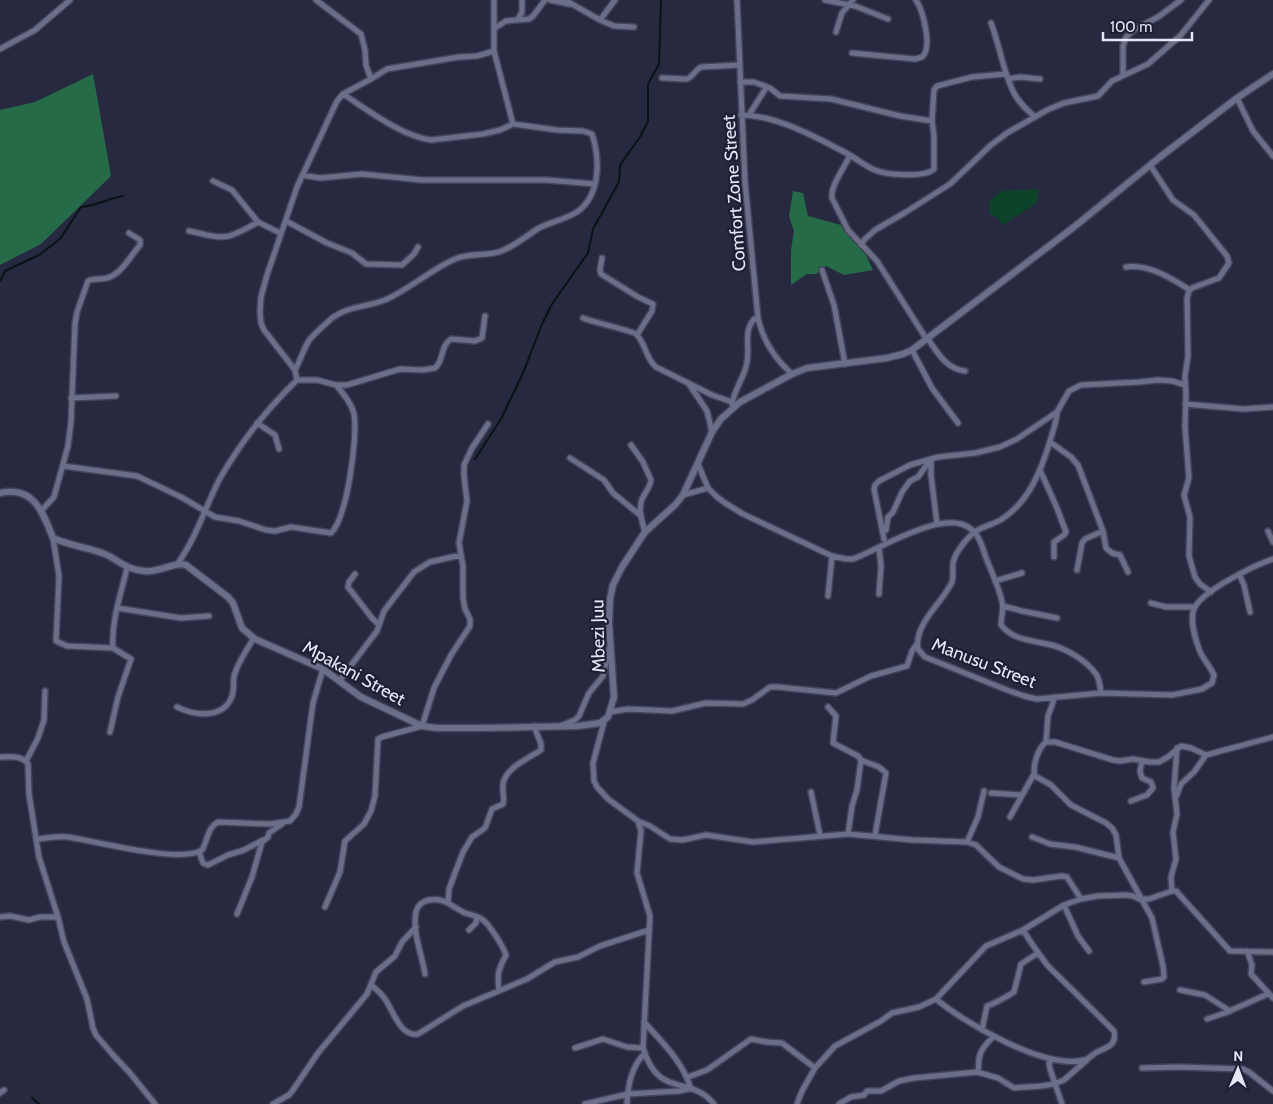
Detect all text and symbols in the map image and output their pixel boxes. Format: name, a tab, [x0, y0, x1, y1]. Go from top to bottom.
scale bar	[1103, 10, 1192, 42]
text: 100 m	[1110, 18, 1152, 36]
street label: Comfort Zone Street	[718, 114, 750, 272]
street label: Mbezi Juu	[586, 599, 610, 673]
street label: Manusu Street	[929, 633, 1039, 693]
street label: Mpakani Street	[299, 636, 409, 710]
north arrow	[1213, 1044, 1263, 1094]
text: N	[1233, 1047, 1243, 1065]

